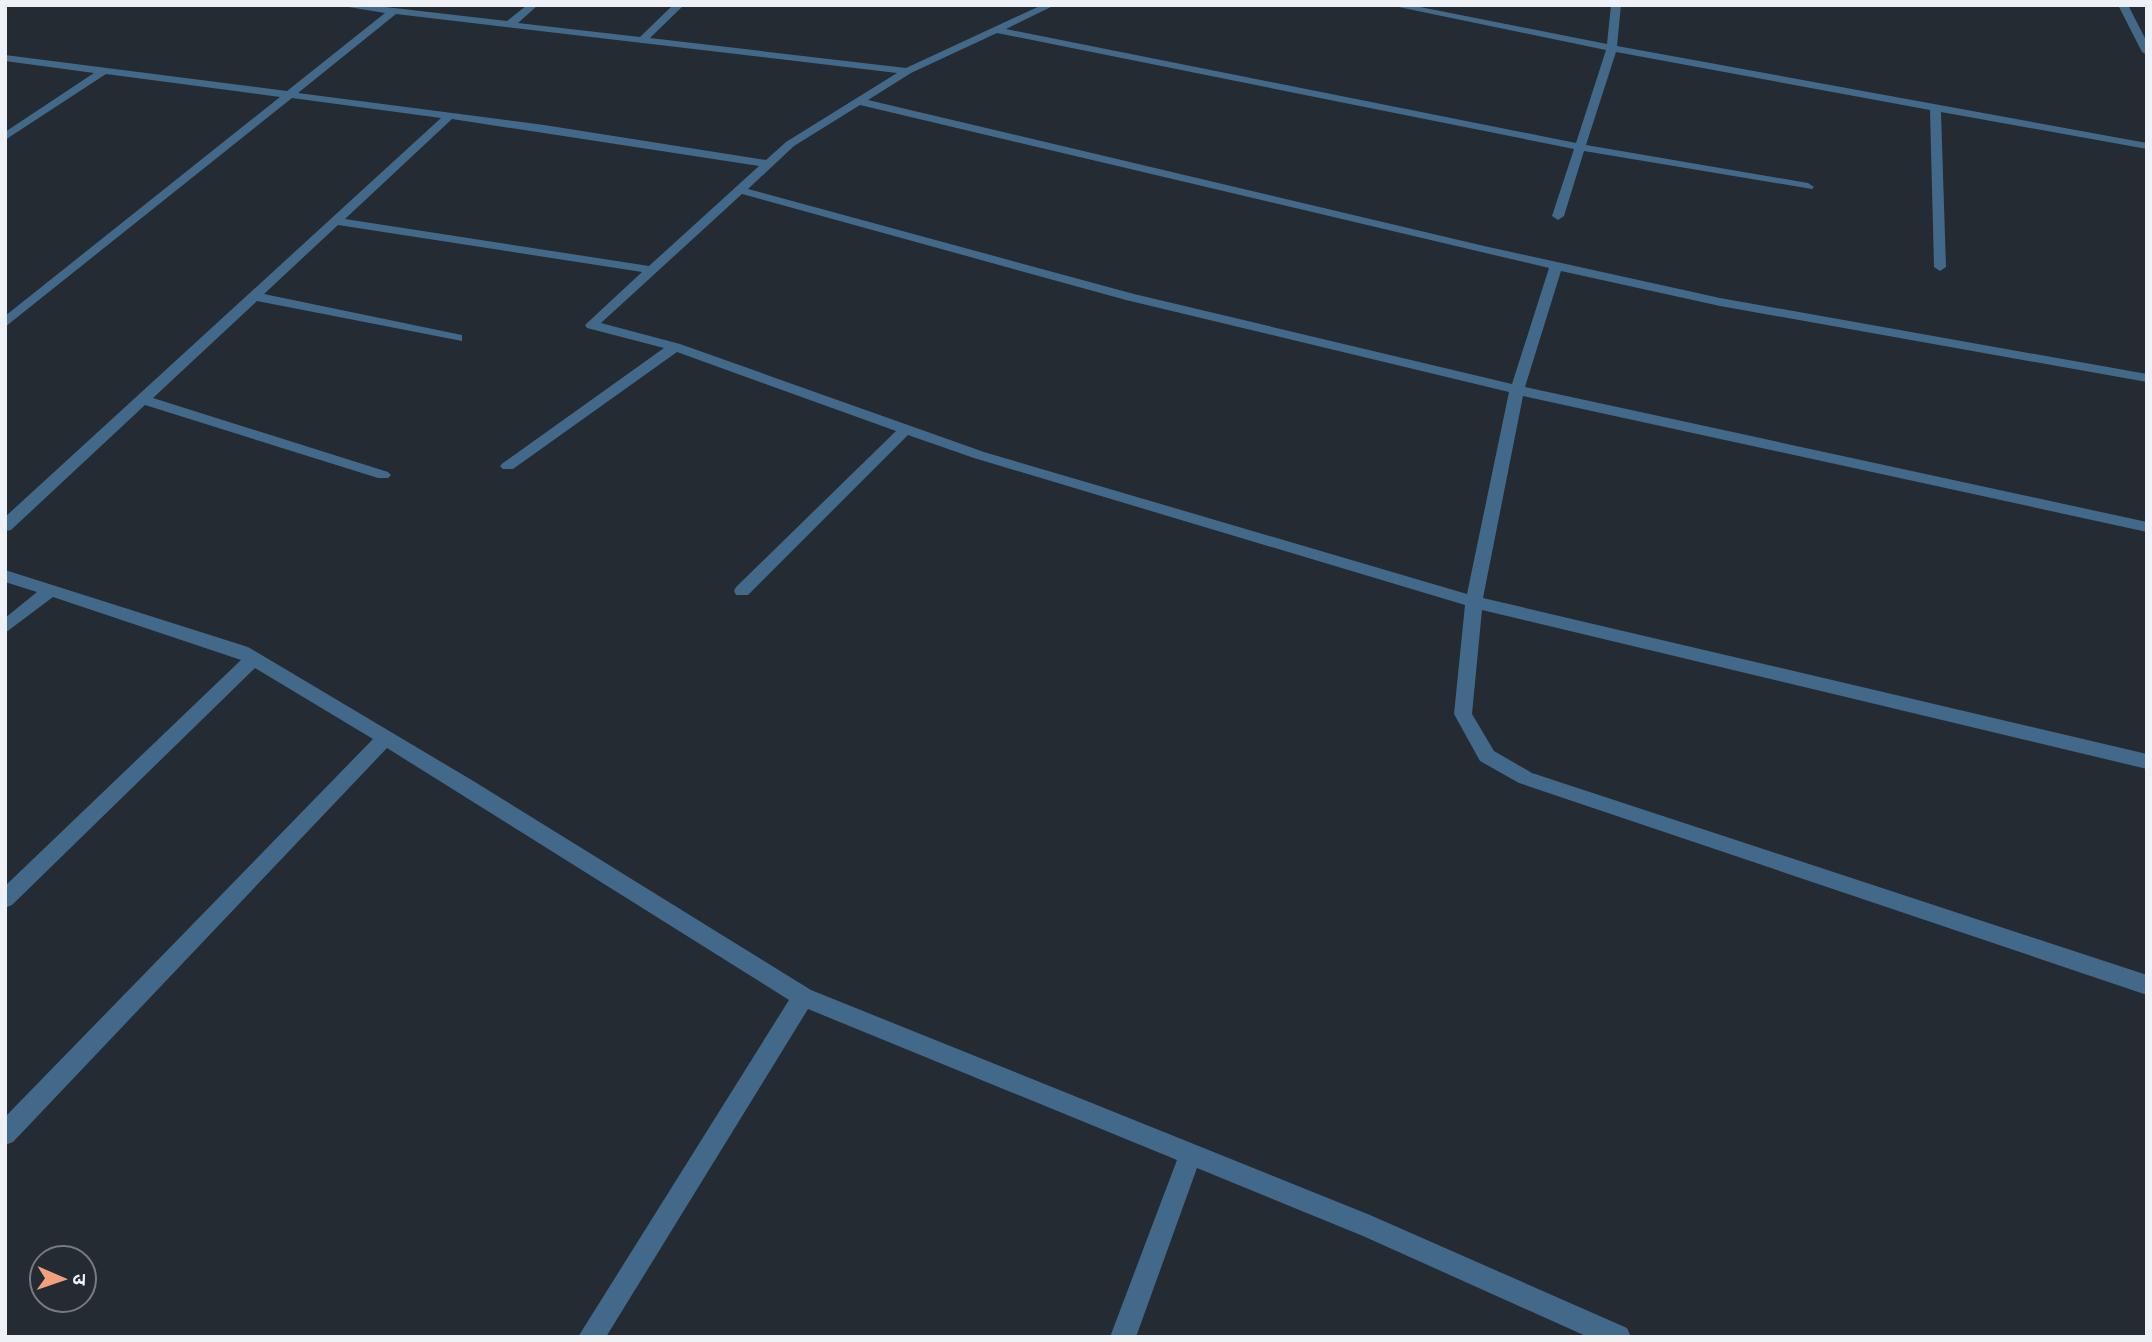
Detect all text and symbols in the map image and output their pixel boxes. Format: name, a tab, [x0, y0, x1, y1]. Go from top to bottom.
north arrow	[28, 1244, 98, 1314]
text: उ	[68, 1274, 90, 1286]

